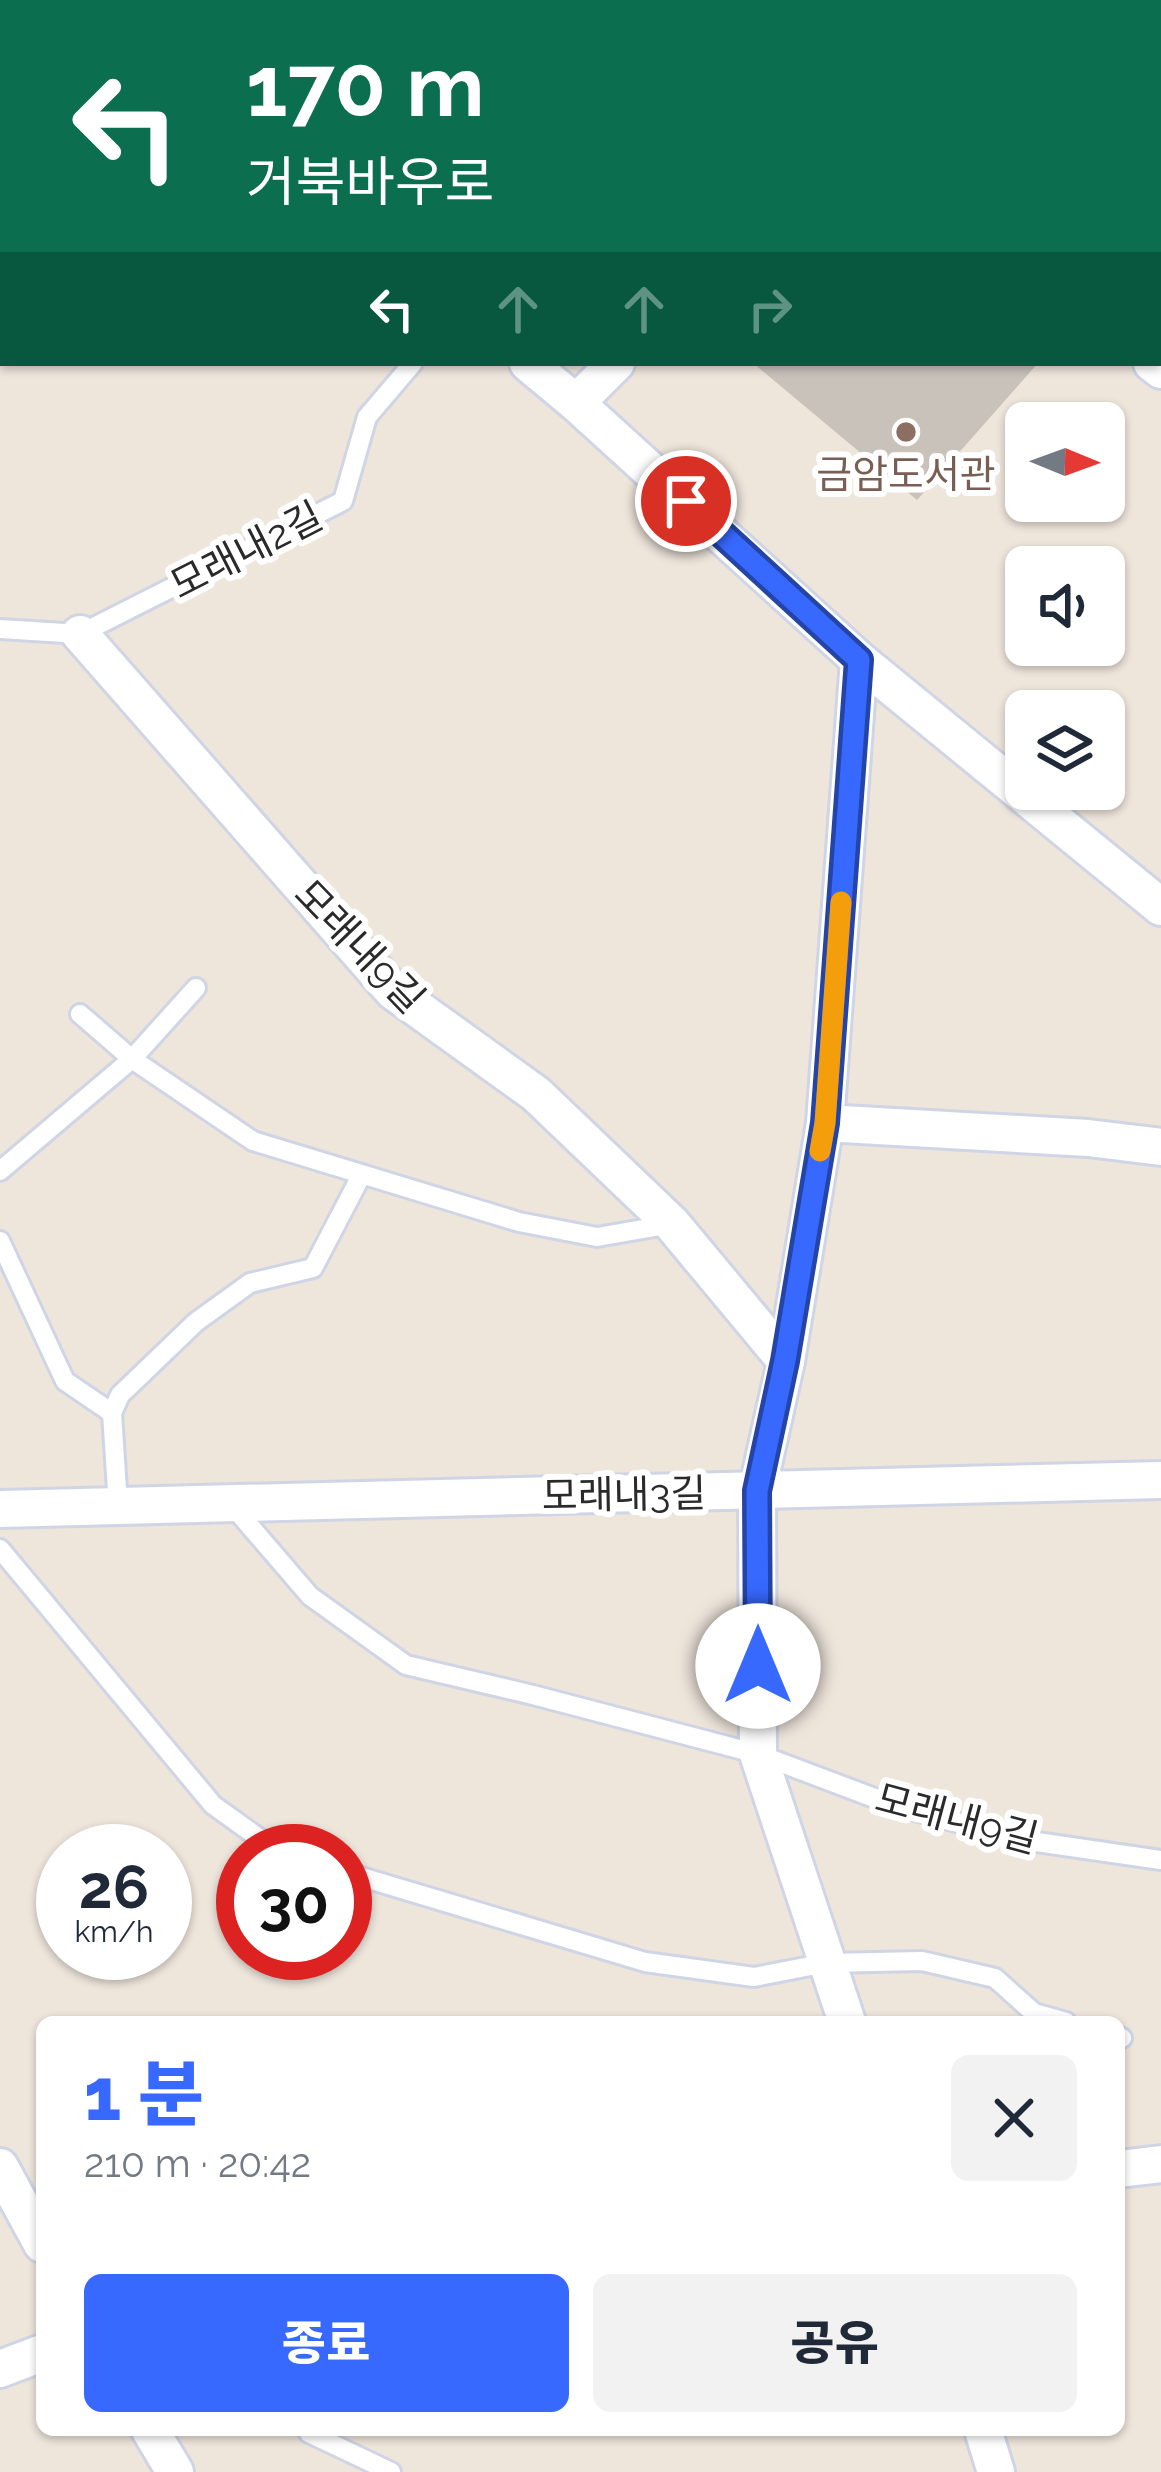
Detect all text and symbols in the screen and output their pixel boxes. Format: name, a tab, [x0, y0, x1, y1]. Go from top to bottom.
text: 170 m	[246, 37, 485, 136]
icon: left	[48, 48, 204, 204]
text: 거북바우로	[246, 150, 494, 214]
icon: left	[359, 276, 425, 342]
icon: ahead	[485, 276, 551, 342]
icon: ahead	[611, 276, 677, 342]
icon: right	[737, 276, 803, 342]
north arrow	[1005, 402, 1125, 522]
map controls	[1005, 402, 1125, 810]
marker: 금암도서관	[893, 419, 919, 445]
pin	[635, 450, 737, 552]
place label: 금암도서관	[816, 451, 996, 497]
icon: arrive	[653, 468, 719, 534]
street label: 모래내2길	[163, 492, 329, 608]
button: sound	[1005, 546, 1125, 666]
button: layers	[1005, 690, 1125, 810]
street label: 모래내9길	[286, 870, 434, 1022]
street label: 모래내3길	[541, 1470, 707, 1518]
position arrow	[695, 1603, 821, 1729]
street label: 모래내9길	[871, 1774, 1043, 1862]
speed limit sign: 30	[216, 1824, 372, 1980]
text: 26	[79, 1852, 149, 1922]
text: km/h	[74, 1914, 154, 1949]
text: 1 분	[84, 2052, 204, 2137]
button: close	[951, 2055, 1077, 2181]
text: 210 m · 20:42	[84, 2140, 311, 2186]
button: 종료	[84, 2274, 569, 2412]
button: 공유	[593, 2274, 1077, 2412]

